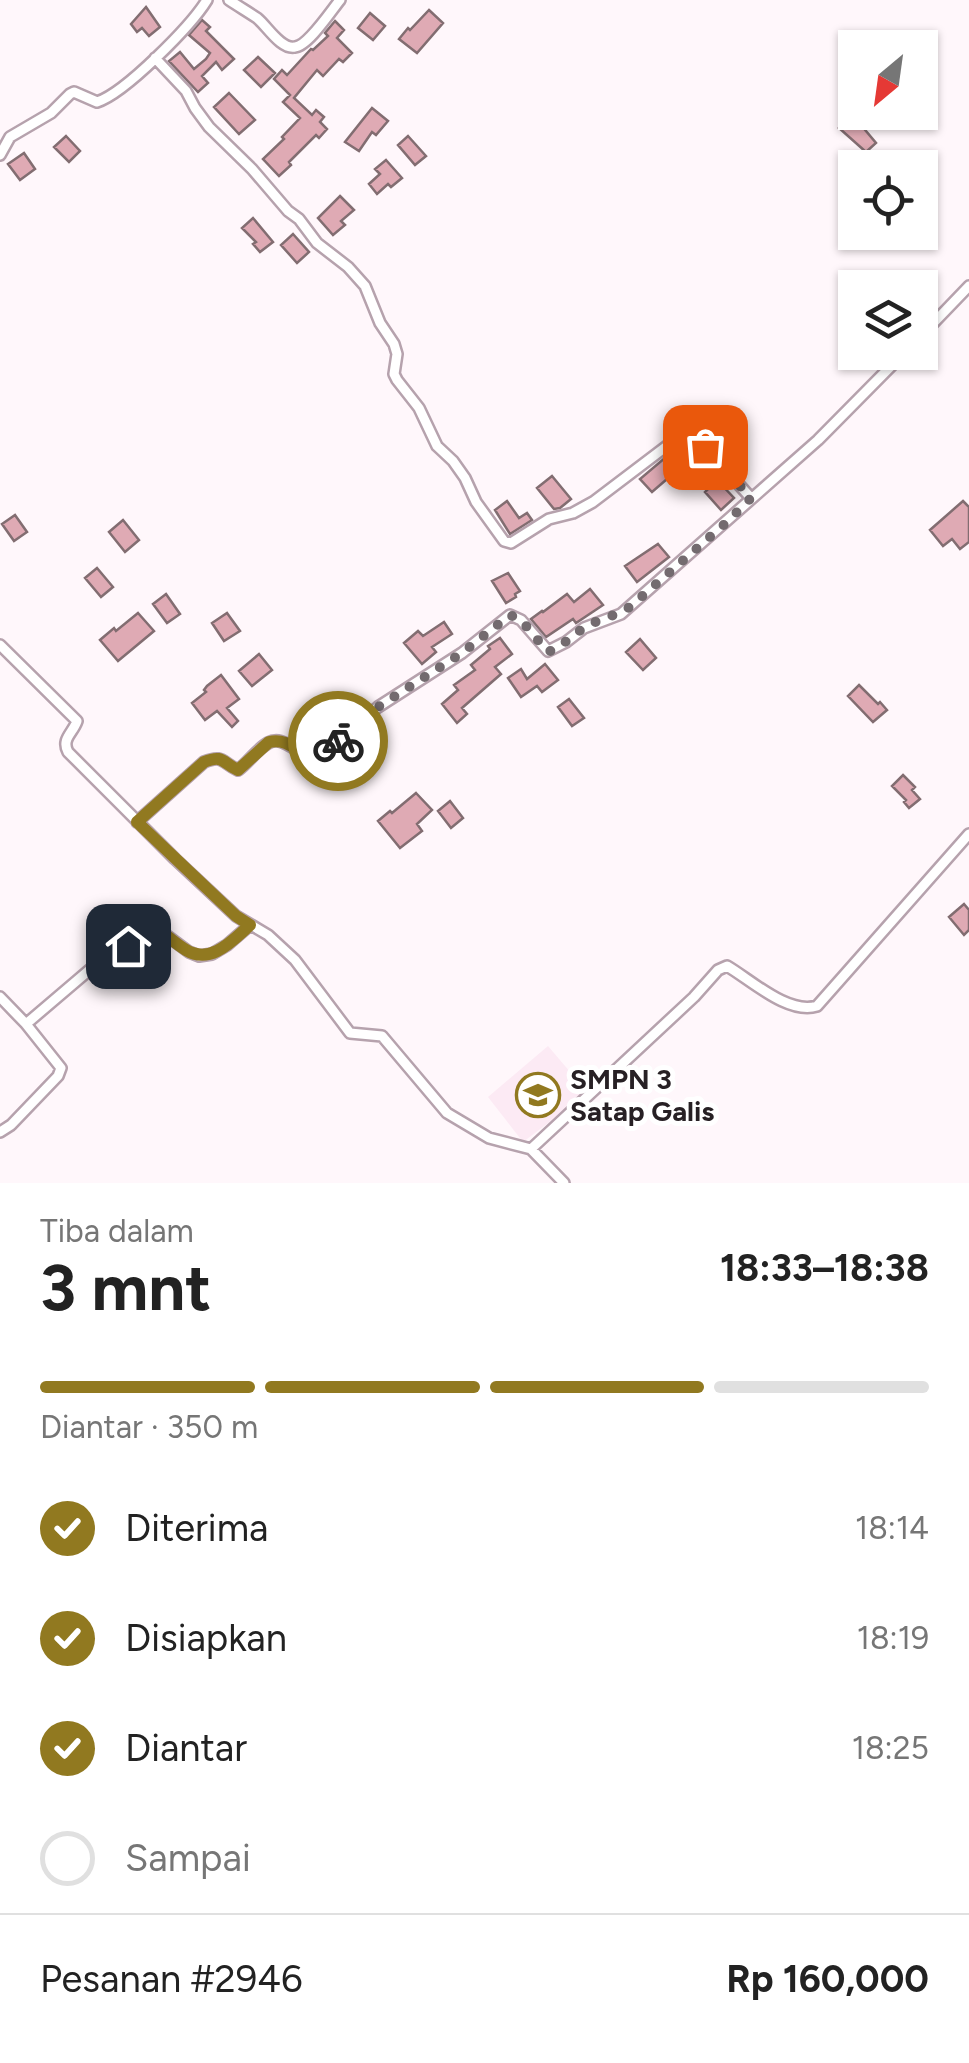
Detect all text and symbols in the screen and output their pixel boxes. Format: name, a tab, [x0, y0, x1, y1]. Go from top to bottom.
north arrow	[838, 30, 938, 130]
map controls	[838, 30, 938, 370]
button: locate	[838, 150, 938, 250]
button: layers	[838, 270, 938, 370]
pin	[663, 405, 748, 490]
icon: bag	[678, 420, 733, 475]
courier	[288, 691, 388, 791]
icon: bike	[311, 714, 366, 769]
pin	[86, 904, 171, 989]
icon: home	[101, 919, 156, 974]
place label: SMPN 3 Satap Galis	[570, 1062, 714, 1128]
school or university icon: SMPN 3 Satap Galis	[515, 1072, 561, 1118]
text: Tiba dalam	[40, 1212, 194, 1250]
text: 18:33–18:38	[720, 1245, 929, 1291]
text: 3 mnt	[40, 1248, 211, 1326]
text: Diantar · 350 m	[40, 1408, 258, 1446]
icon: check	[40, 1501, 95, 1556]
text: Diterima	[125, 1505, 268, 1551]
text: 18:14	[855, 1509, 929, 1547]
icon: check	[40, 1611, 95, 1666]
text: Disiapkan	[125, 1615, 287, 1661]
text: 18:19	[857, 1619, 929, 1657]
icon: check	[40, 1721, 95, 1776]
text: Diantar	[125, 1725, 247, 1771]
text: 18:25	[852, 1729, 929, 1767]
text: Sampai	[125, 1835, 251, 1881]
text: Pesanan #2946	[40, 1956, 302, 2002]
text: Rp 160,000	[726, 1956, 929, 2002]

